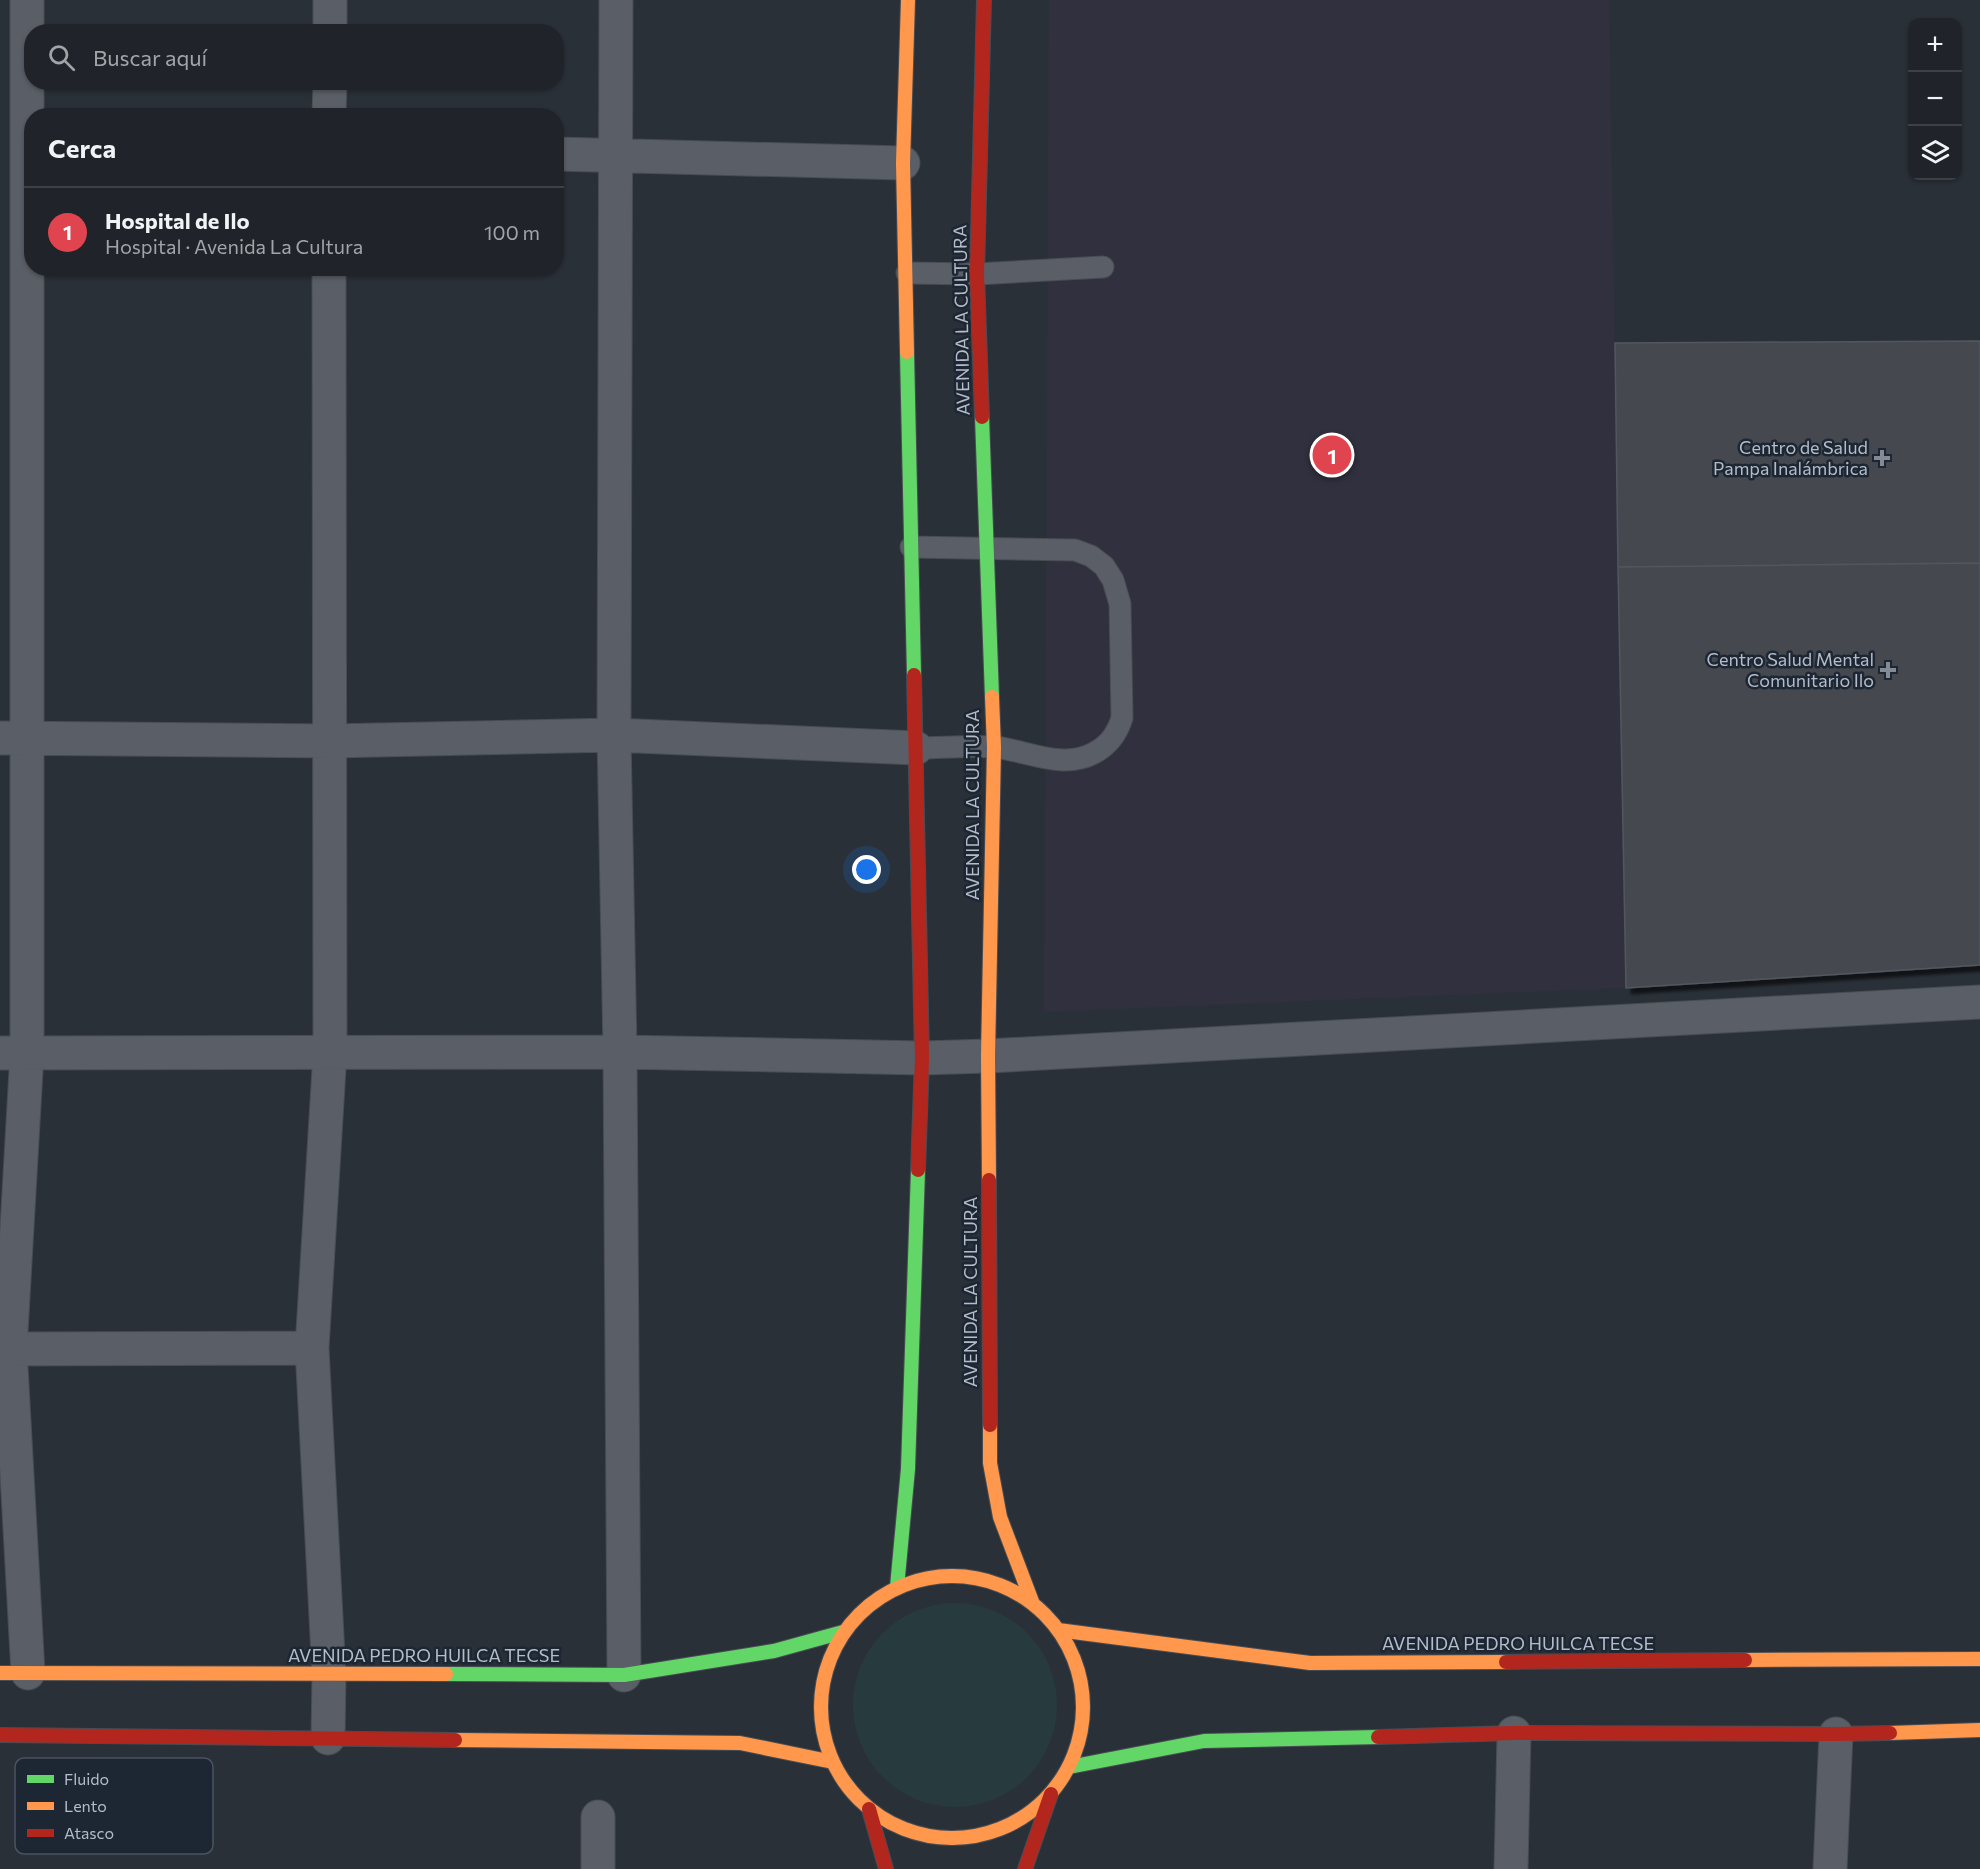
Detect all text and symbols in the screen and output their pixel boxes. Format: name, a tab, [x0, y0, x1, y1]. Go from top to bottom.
map controls	[1908, 18, 1962, 180]
button: +	[1908, 18, 1962, 72]
search box	[24, 24, 564, 90]
icon: search	[45, 41, 78, 74]
text: Buscar aquí	[93, 44, 207, 71]
button: −	[1908, 72, 1962, 126]
button: layers	[1908, 126, 1962, 180]
text: Cerca	[48, 132, 116, 163]
text: Hospital de Ilo	[105, 207, 250, 234]
text: 1	[63, 220, 72, 244]
text: 100 m	[484, 220, 540, 244]
street label: AVENIDA LA CULTURA	[948, 224, 974, 416]
text: Hospital · Avenida La Cultura	[105, 234, 363, 258]
pin: 1	[1312, 432, 1352, 478]
place label: Centro de Salud Pampa Inalámbrica	[1713, 436, 1868, 479]
marker: Centro de Salud Pampa Inalámbrica	[1873, 449, 1891, 467]
place label: Centro Salud Mental Comunitario Ilo	[1707, 648, 1874, 691]
marker: Centro Salud Mental Comunitario Ilo	[1879, 661, 1897, 679]
street label: AVENIDA LA CULTURA	[961, 710, 983, 900]
your location	[852, 855, 881, 884]
street label: AVENIDA LA CULTURA	[959, 1197, 981, 1387]
street label: AVENIDA PEDRO HUILCA TECSE	[1382, 1632, 1654, 1654]
street label: AVENIDA PEDRO HUILCA TECSE	[288, 1644, 560, 1666]
legend	[15, 1758, 213, 1854]
text: Fluido	[64, 1769, 109, 1788]
text: Lento	[64, 1796, 107, 1815]
text: Atasco	[64, 1823, 114, 1842]

